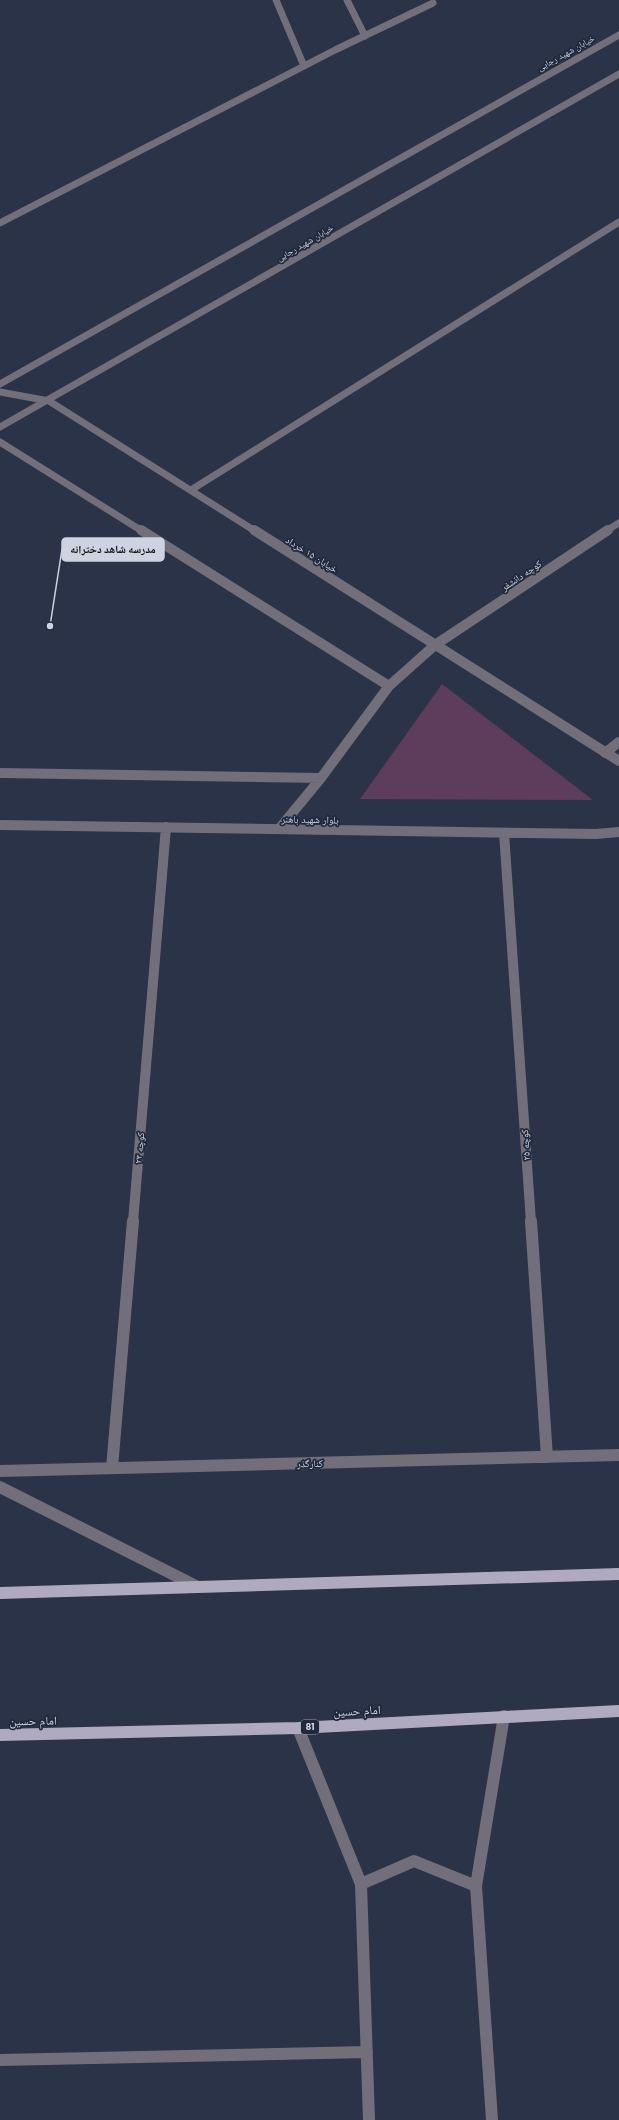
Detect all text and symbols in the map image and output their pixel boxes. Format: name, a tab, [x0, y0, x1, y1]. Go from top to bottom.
street label: خیابان شهید رجایی	[535, 32, 597, 74]
street label: خیابان شهید رجایی	[274, 222, 336, 264]
street label: خیابان ۱۵ خرداد	[283, 532, 341, 577]
callout: مدرسه شاهد دخترانه	[62, 538, 164, 561]
text: مدرسه شاهد دخترانه	[70, 541, 156, 557]
street label: کوچه دانشفر	[497, 556, 545, 595]
street label: بلوار شهید باهنر	[280, 811, 339, 828]
street label: کوچه ۲۵	[517, 1129, 534, 1161]
street label: کوچه ۲۳	[131, 1132, 148, 1164]
street label: کنارگذر	[296, 1456, 323, 1471]
street label: امام حسین	[333, 1701, 381, 1720]
street label: امام حسین	[9, 1712, 57, 1729]
road number: 81	[301, 1720, 319, 1734]

